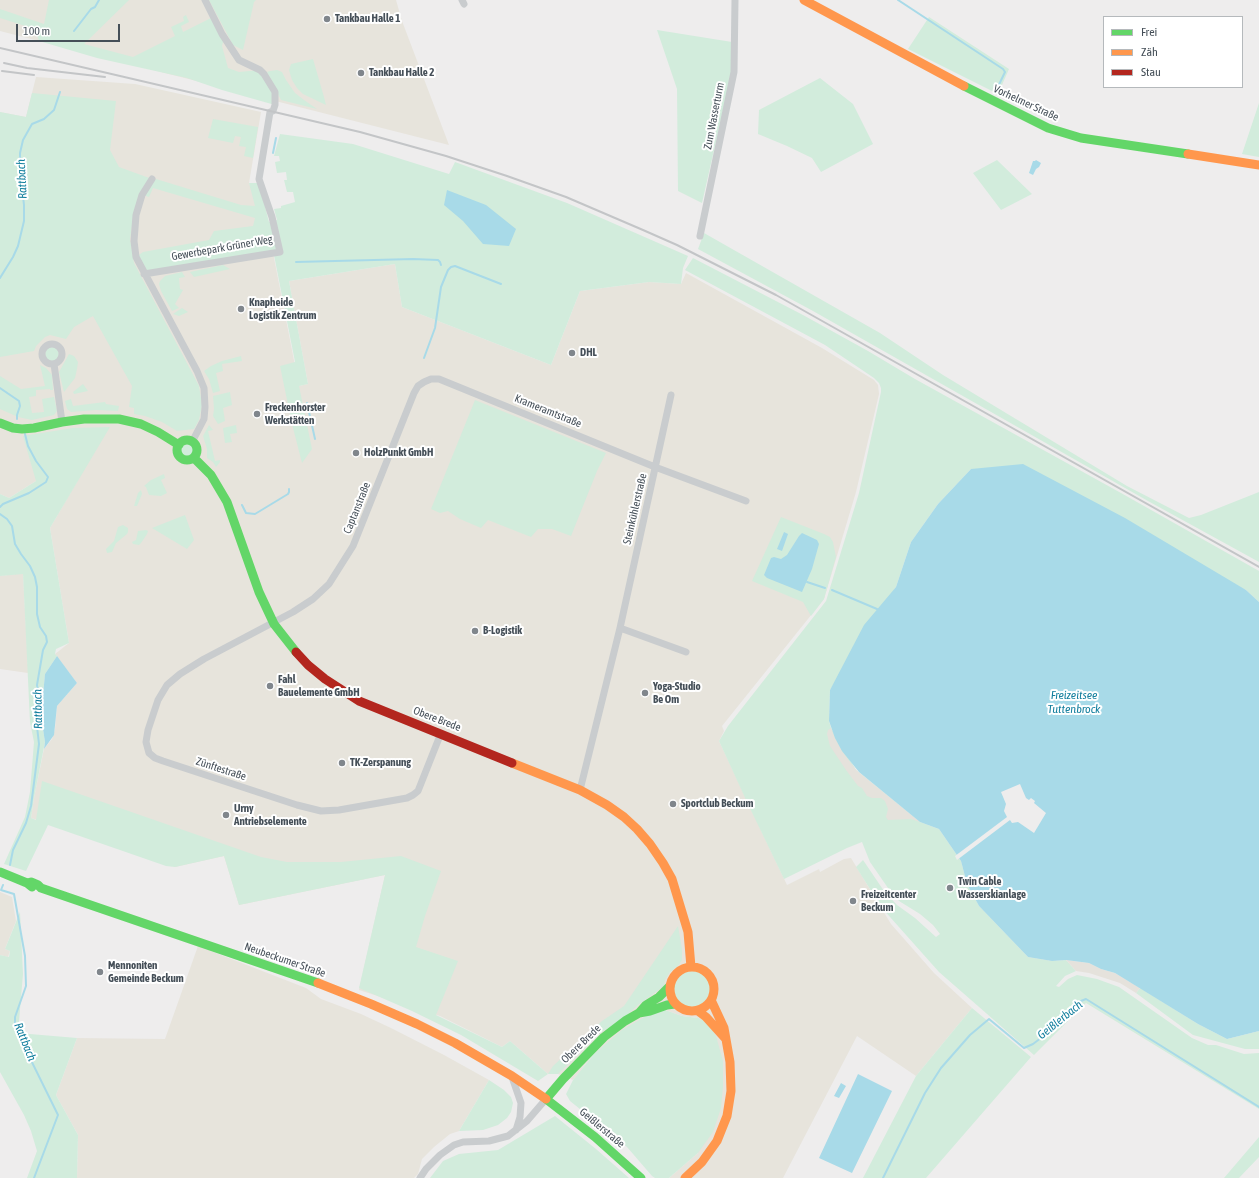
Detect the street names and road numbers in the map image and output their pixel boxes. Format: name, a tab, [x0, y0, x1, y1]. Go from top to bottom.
street label: Zum Wasserturm	[701, 81, 727, 151]
street label: Vorhelmer Straße	[991, 82, 1061, 124]
street label: Gewerbepark Grüner Weg	[170, 233, 274, 263]
street label: Krameramtstraße	[513, 392, 583, 430]
street label: Steinkühlerstraße	[620, 472, 650, 546]
street label: Captanstraße	[341, 480, 373, 536]
street label: Obere Brede	[411, 704, 463, 734]
street label: Zünftestraße	[194, 755, 248, 783]
street label: Neubeckumer Straße	[243, 940, 327, 980]
street label: Obere Brede	[558, 1022, 604, 1066]
street label: Geißlerstraße	[577, 1105, 627, 1151]

